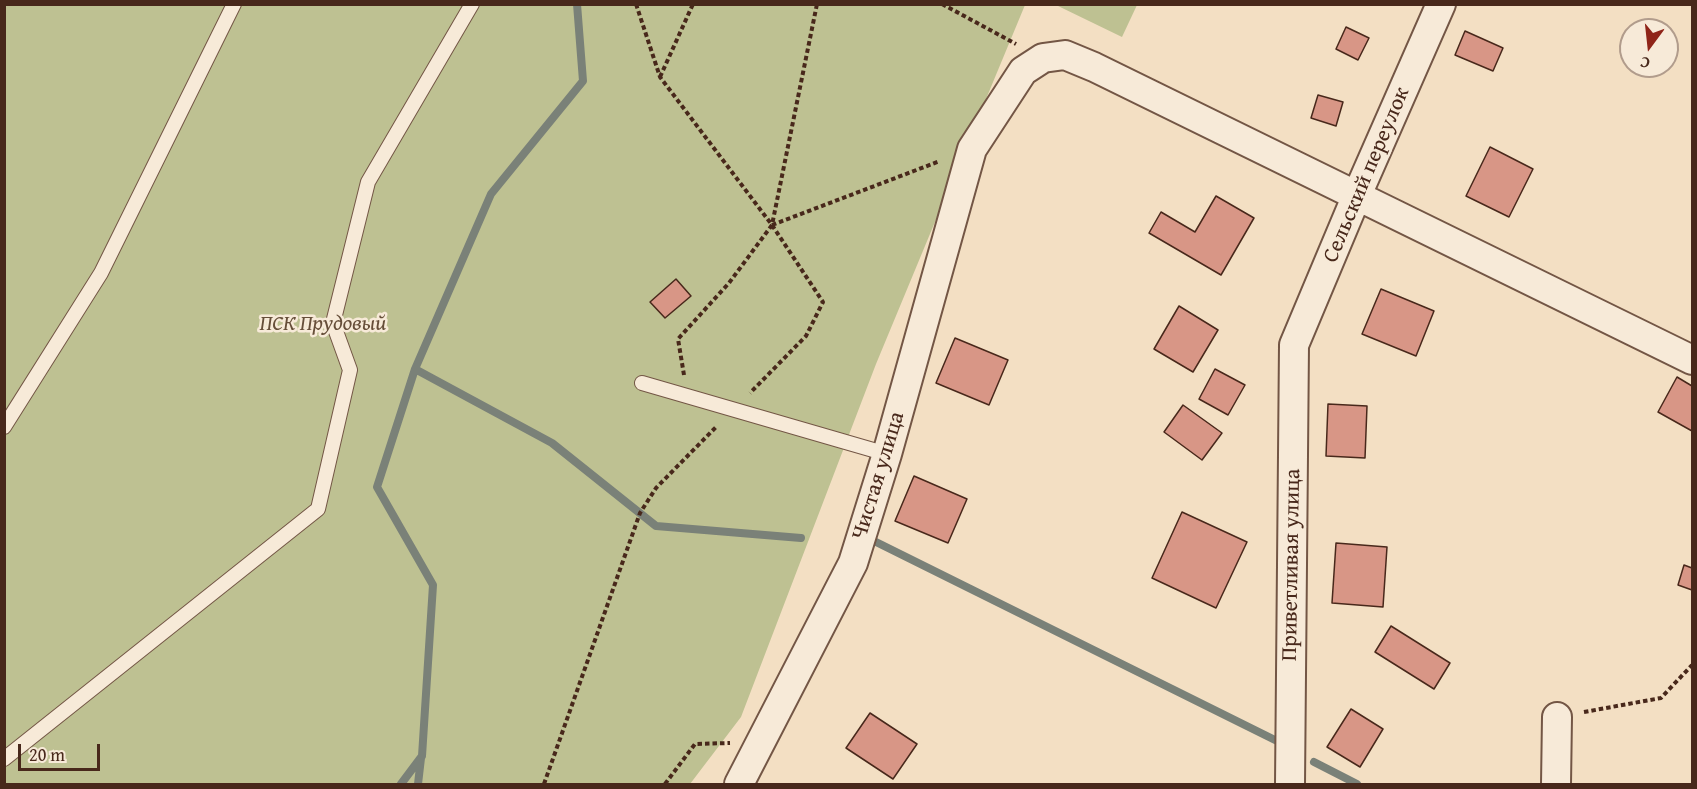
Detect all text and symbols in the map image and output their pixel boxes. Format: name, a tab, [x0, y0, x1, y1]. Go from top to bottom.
north arrow	[1619, 18, 1679, 78]
text: С	[1637, 51, 1652, 76]
street label: Сельский переулок	[1318, 83, 1416, 267]
park label: ПСК Прудовый	[259, 311, 387, 337]
street label: Чистая улица	[847, 409, 911, 543]
street label: Приветливая улица	[1277, 468, 1307, 662]
scale bar	[21, 732, 104, 770]
text: 20 m	[29, 741, 65, 768]

